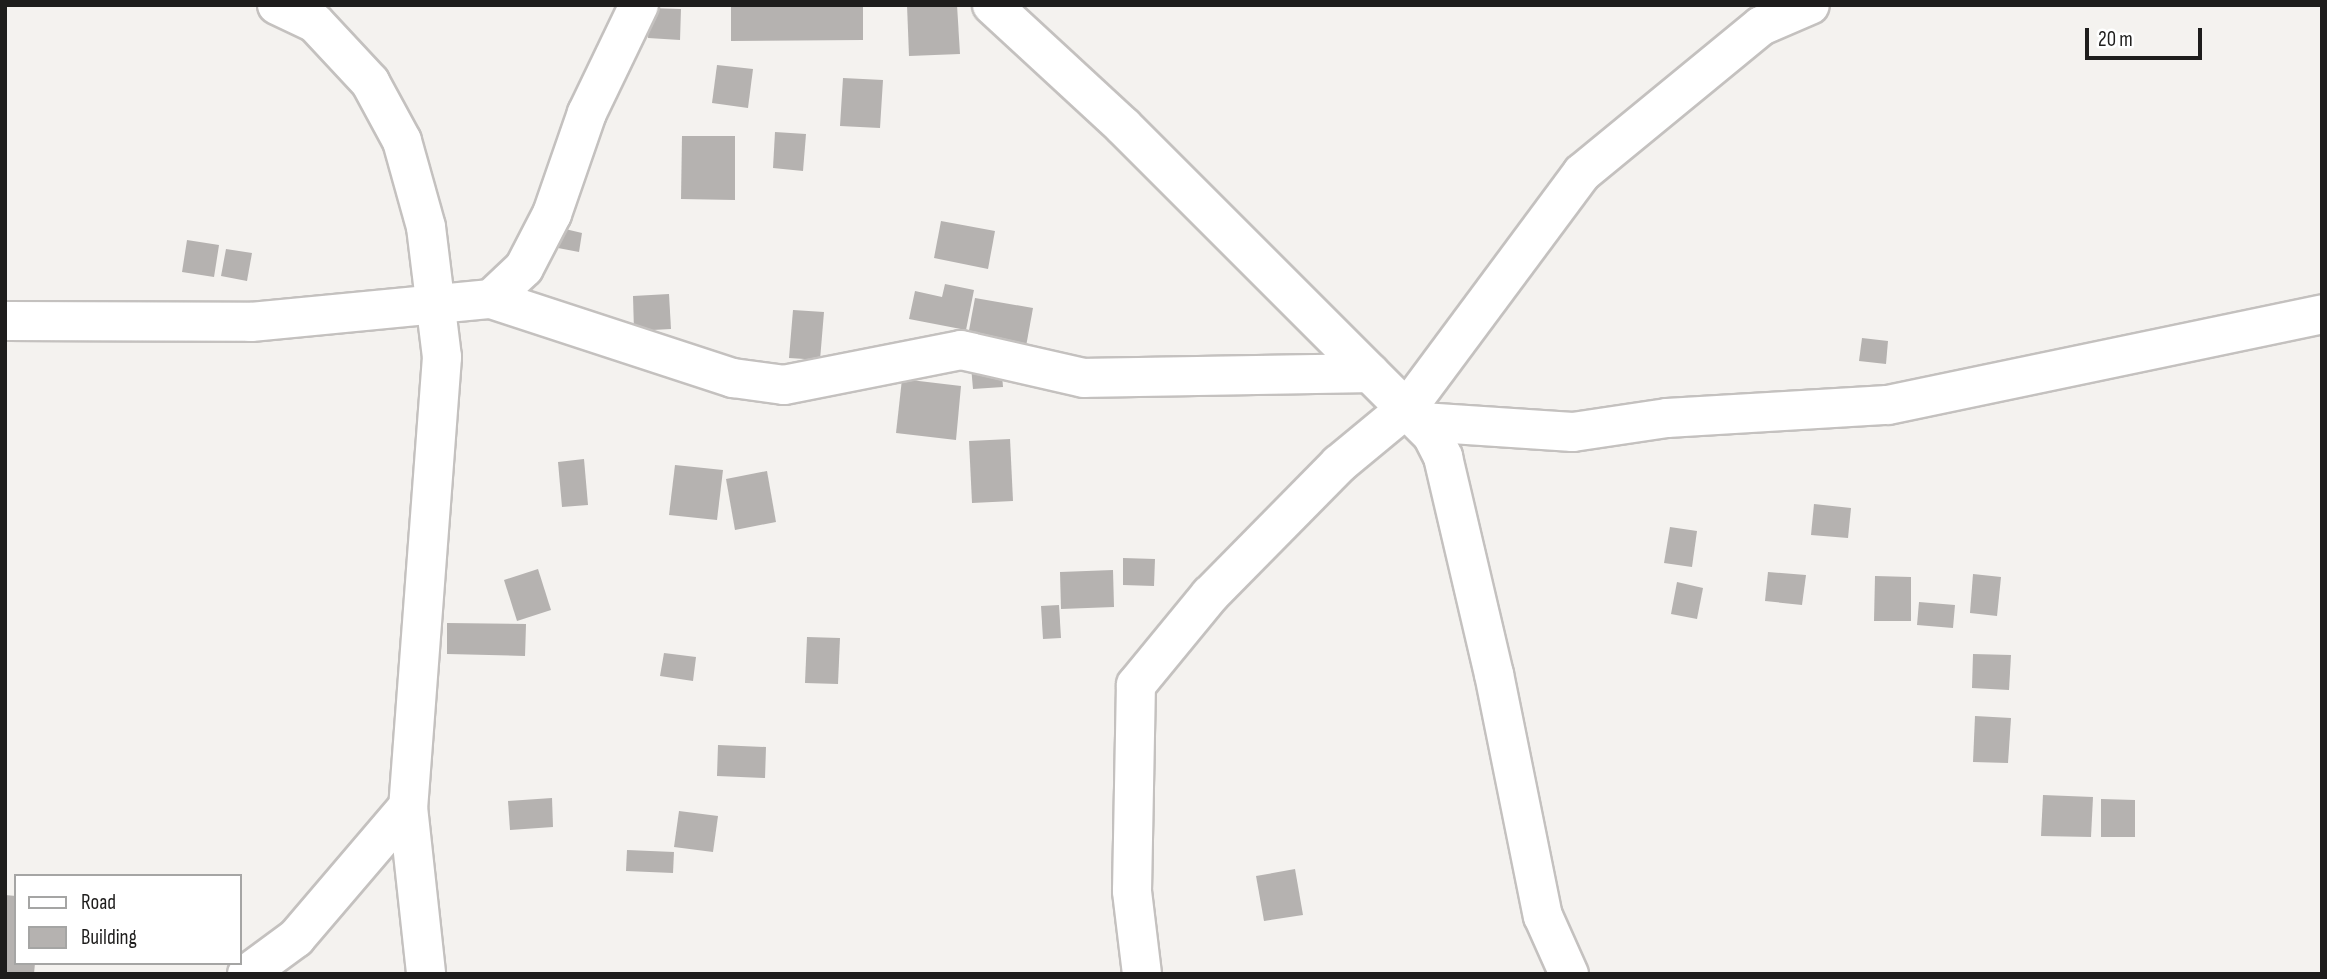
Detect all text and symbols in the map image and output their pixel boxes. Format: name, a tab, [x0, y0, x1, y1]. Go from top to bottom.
scale bar	[2089, 14, 2206, 58]
text: 20 m	[2098, 27, 2133, 52]
legend	[14, 874, 242, 965]
text: Road	[81, 890, 116, 915]
text: Building	[81, 925, 137, 950]

